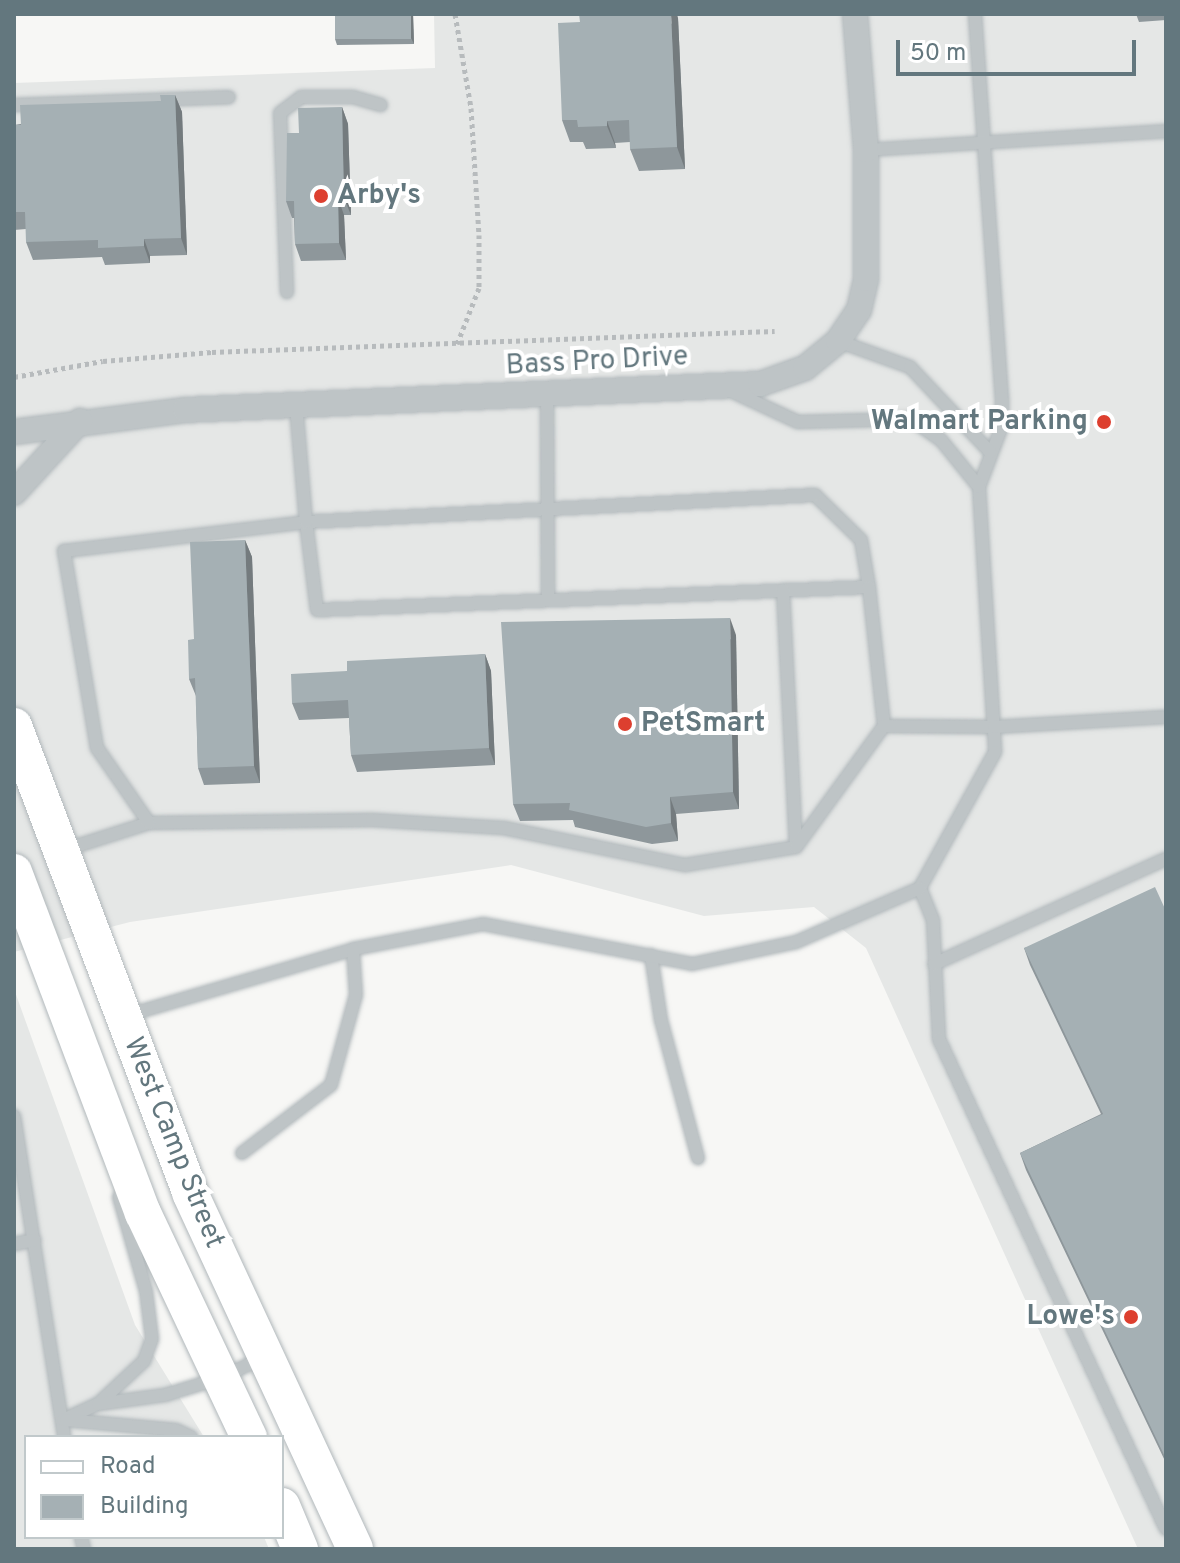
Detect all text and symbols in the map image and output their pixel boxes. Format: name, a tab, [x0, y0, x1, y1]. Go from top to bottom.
scale bar	[900, 24, 1140, 74]
text: 50 m	[910, 39, 966, 69]
place label: Arby's	[337, 179, 421, 213]
marker: Arby's	[312, 187, 330, 205]
street label: Bass Pro Drive	[505, 340, 689, 384]
place label: Walmart Parking	[871, 405, 1088, 439]
marker: Walmart Parking	[1095, 413, 1113, 431]
place label: PetSmart	[641, 707, 765, 741]
marker: PetSmart	[616, 715, 634, 733]
street label: West Camp Street	[115, 1033, 231, 1253]
place label: Lowe's	[1027, 1300, 1115, 1334]
marker: Lowe's	[1122, 1308, 1140, 1326]
legend	[24, 1435, 284, 1539]
text: Road	[100, 1452, 156, 1482]
text: Building	[100, 1492, 189, 1522]

